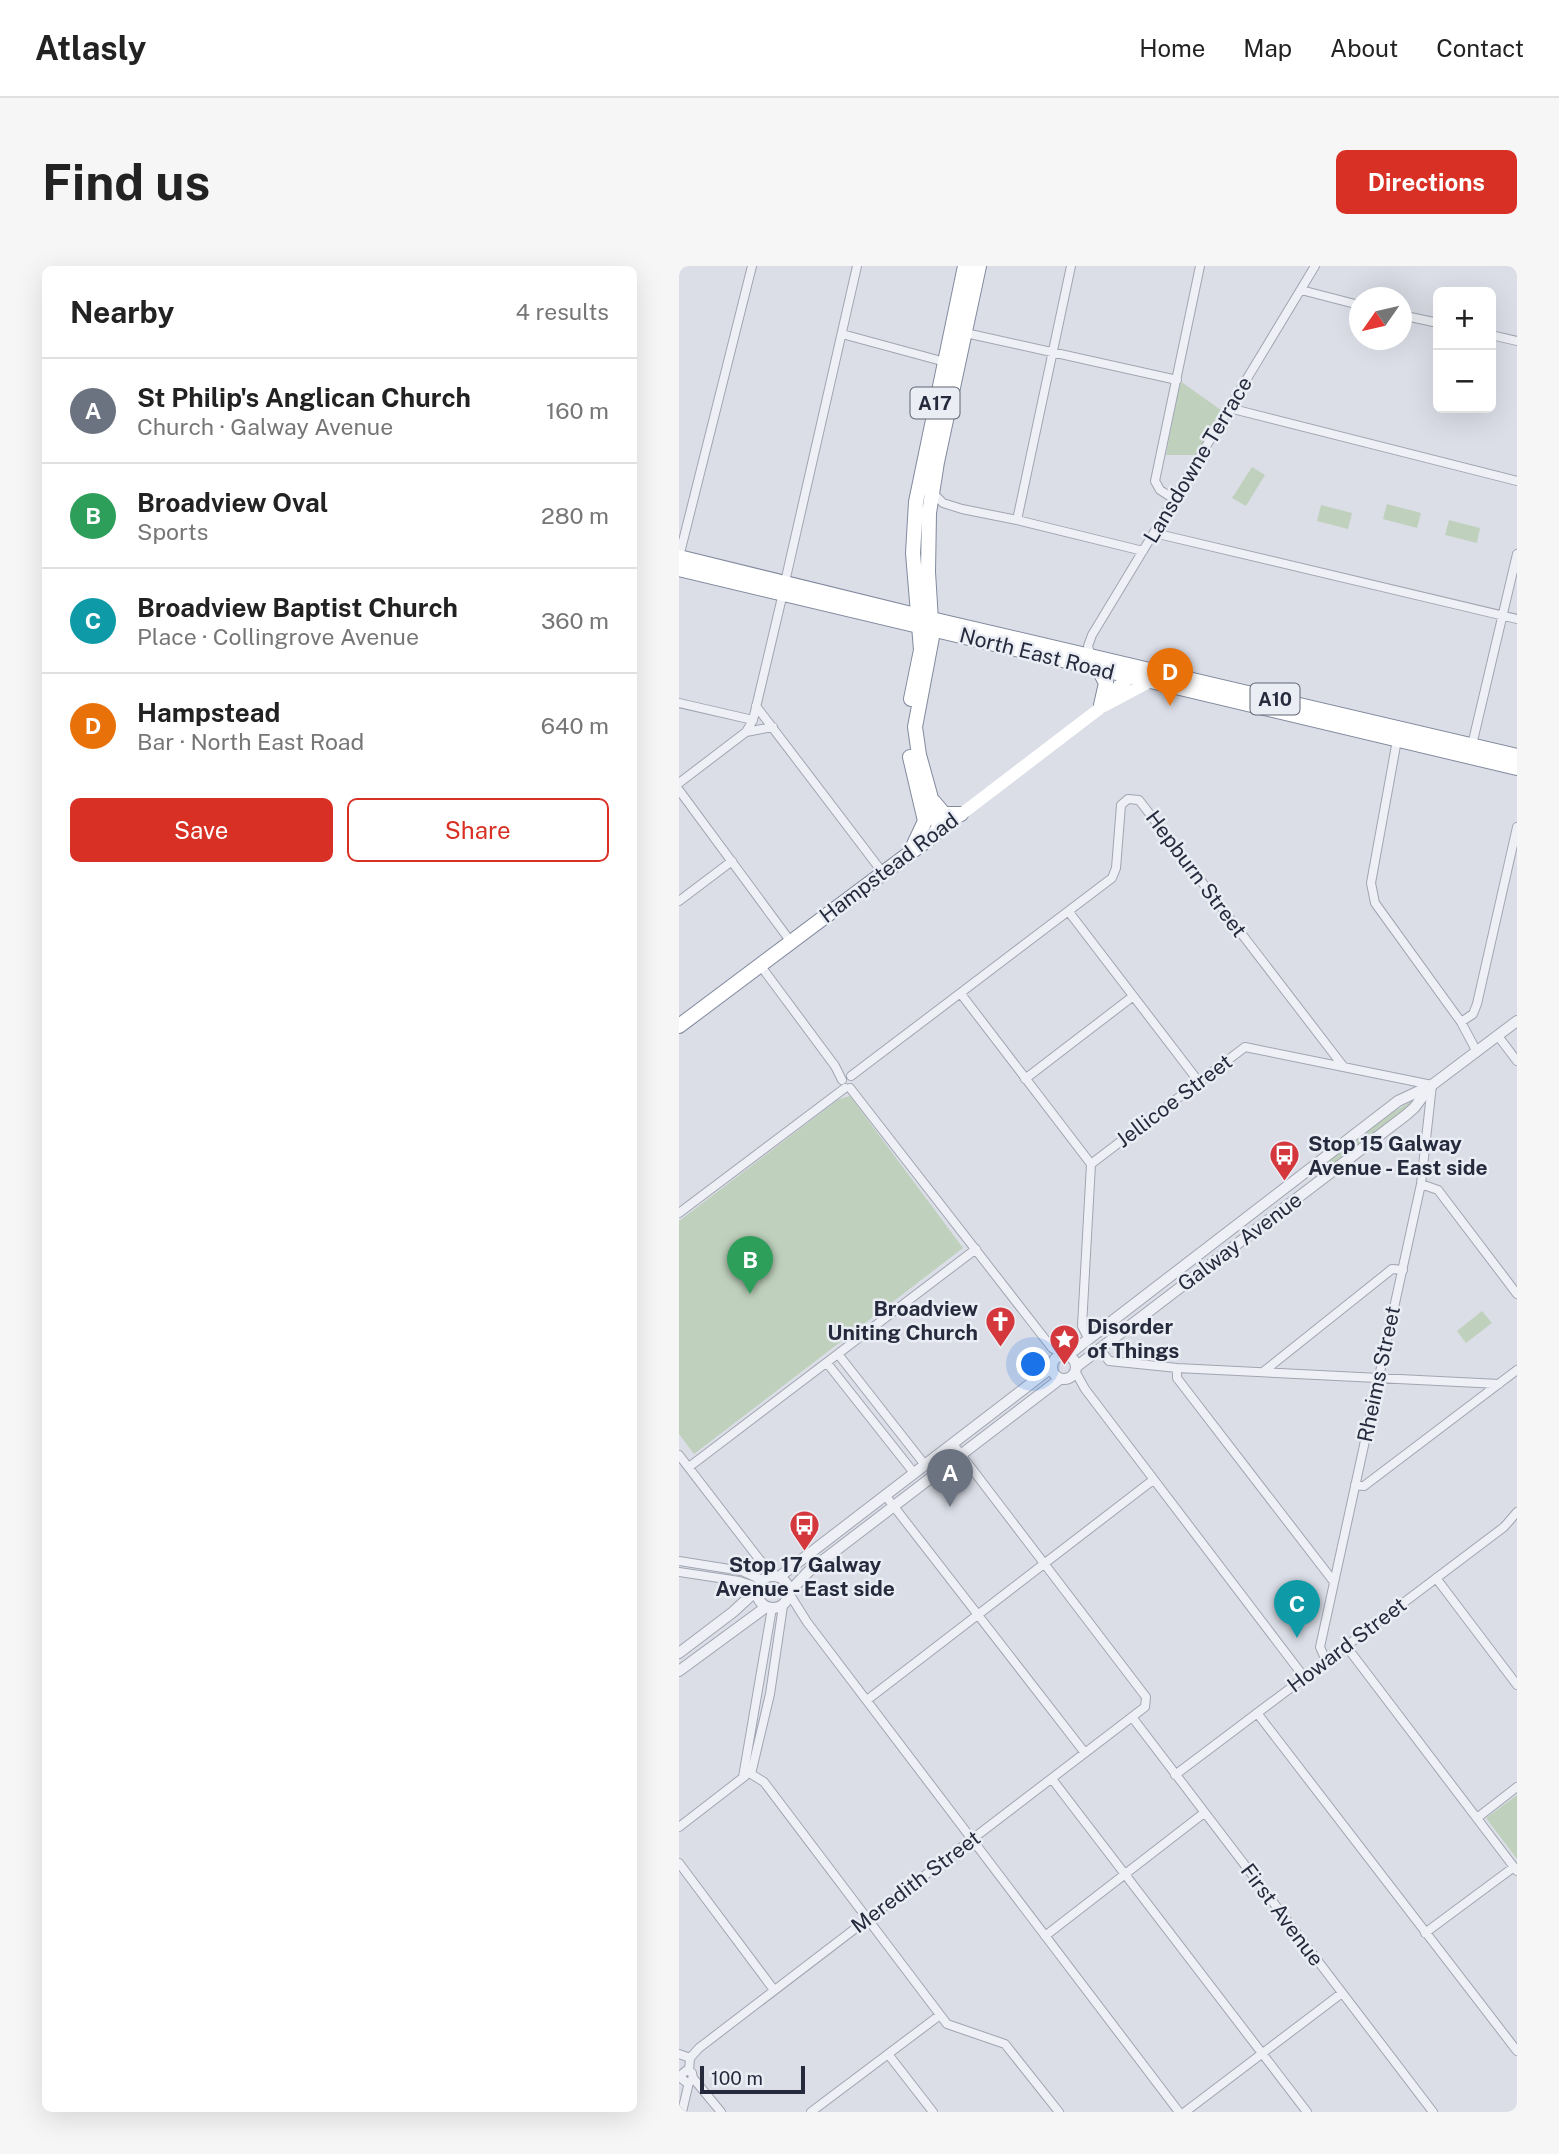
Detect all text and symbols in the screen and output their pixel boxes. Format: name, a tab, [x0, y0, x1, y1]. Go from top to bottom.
text: Atlasly	[35, 29, 146, 67]
text: Home	[1139, 34, 1205, 62]
text: Map	[1243, 34, 1292, 62]
text: About	[1330, 34, 1398, 62]
text: Contact	[1436, 34, 1524, 62]
button: Directions	[1336, 150, 1517, 214]
text: Find us	[42, 153, 210, 211]
north arrow	[1349, 287, 1412, 350]
map controls	[1433, 287, 1496, 413]
button: +	[1433, 287, 1496, 350]
text: Nearby	[70, 294, 174, 330]
text: 4 results	[515, 298, 609, 325]
button: −	[1433, 350, 1496, 413]
street label: Lansdowne Terrace	[1138, 372, 1257, 547]
text: St Philip's Anglican Church	[137, 382, 471, 413]
road number: A17	[911, 388, 959, 419]
text: A	[85, 397, 101, 424]
text: 160 m	[546, 397, 609, 424]
text: Church · Galway Avenue	[137, 413, 393, 440]
text: Broadview Oval	[137, 487, 328, 518]
text: B	[85, 502, 101, 529]
text: 280 m	[541, 502, 609, 529]
text: Sports	[137, 518, 208, 545]
text: Broadview Baptist Church	[137, 592, 458, 623]
text: C	[85, 607, 101, 634]
text: 360 m	[541, 607, 609, 634]
street label: North East Road	[957, 622, 1117, 685]
text: Place · Collingrove Avenue	[137, 623, 419, 650]
pin: D	[1147, 648, 1193, 706]
road number: A10	[1251, 684, 1299, 714]
text: Hampstead	[137, 697, 280, 728]
text: D	[85, 712, 101, 739]
text: 640 m	[541, 712, 609, 739]
text: Bar · North East Road	[137, 728, 364, 755]
button: Save	[70, 798, 333, 862]
button: Share	[347, 798, 609, 862]
street label: Hepburn Street	[1141, 806, 1252, 942]
street label: Hampstead Road	[814, 807, 963, 928]
street label: Jellicoe Street	[1111, 1049, 1237, 1152]
place label: Stop 15 Galway Avenue - East side	[1308, 1131, 1488, 1180]
bus stop icon: Stop 15 Galway Avenue - East side	[1268, 1139, 1302, 1183]
street label: Galway Avenue	[1173, 1187, 1307, 1296]
pin: B	[727, 1236, 773, 1294]
place label: Broadview Uniting Church	[827, 1296, 978, 1345]
church icon: Broadview Uniting Church	[984, 1304, 1018, 1348]
street label: Rheims Street	[1352, 1304, 1405, 1444]
place label: Disorder of Things	[1087, 1314, 1179, 1363]
place icon: Disorder of Things	[1047, 1322, 1081, 1366]
your location	[1016, 1347, 1050, 1381]
pin: A	[927, 1449, 973, 1507]
bus stop icon: Stop 17 Galway Avenue - East side	[788, 1508, 822, 1552]
place label: Stop 17 Galway Avenue - East side	[715, 1552, 895, 1601]
pin: C	[1274, 1580, 1320, 1638]
street label: Howard Street	[1282, 1592, 1411, 1697]
street label: Meredith Street	[846, 1825, 985, 1938]
street label: First Avenue	[1236, 1859, 1329, 1971]
scale bar	[700, 2063, 805, 2095]
text: 100 m	[711, 2067, 763, 2089]

